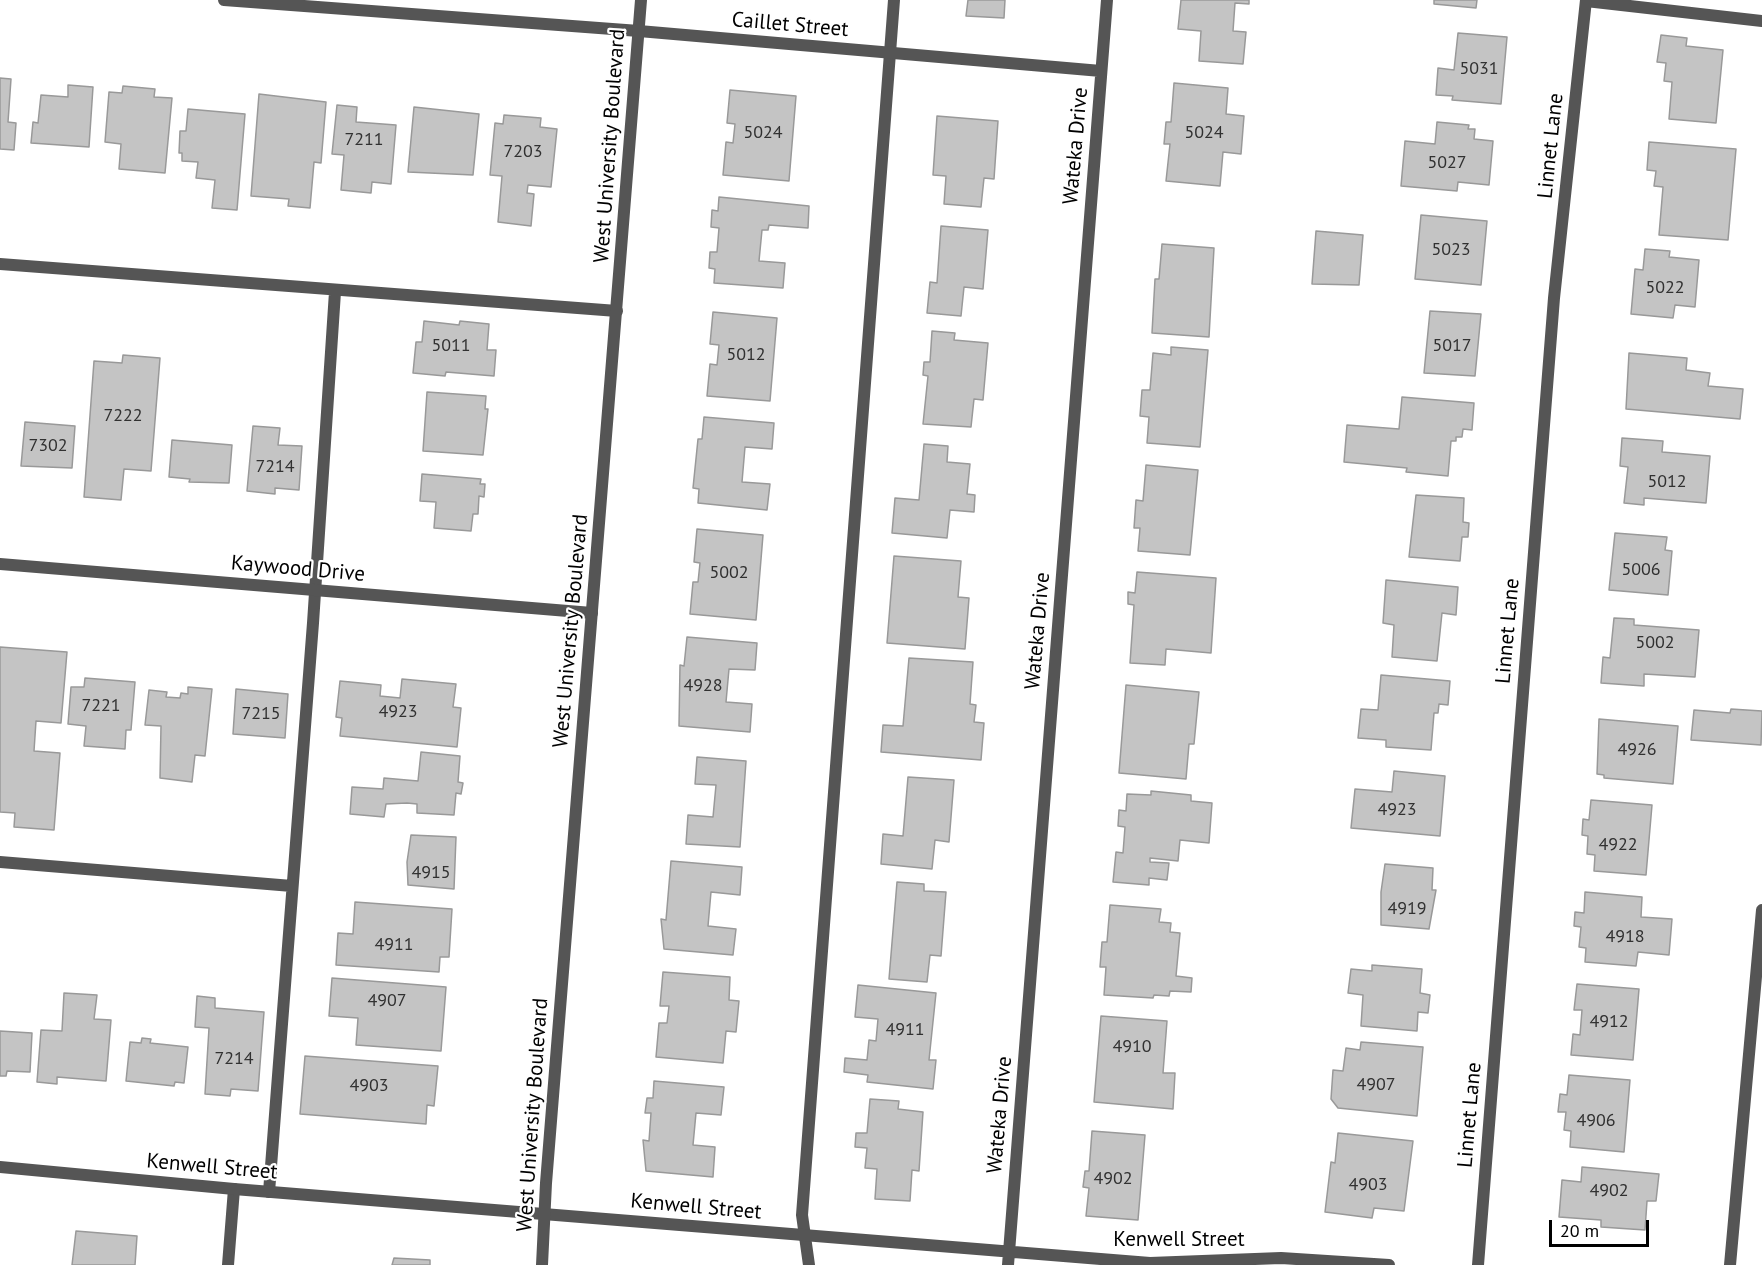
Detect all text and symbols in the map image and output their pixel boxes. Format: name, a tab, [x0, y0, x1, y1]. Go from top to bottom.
street label: Caillet Street	[731, 7, 849, 43]
street label: West University Boulevard	[589, 28, 631, 264]
house number: 5031	[1459, 58, 1499, 80]
street label: Wateka Drive	[1058, 86, 1094, 206]
street label: Linnet Lane	[1533, 92, 1569, 200]
house number: 5024	[743, 122, 783, 144]
house number: 5024	[1184, 122, 1224, 144]
house number: 7211	[344, 129, 384, 151]
house number: 7203	[503, 141, 543, 163]
house number: 5027	[1427, 152, 1467, 174]
house number: 5023	[1431, 239, 1471, 261]
house number: 5022	[1645, 277, 1685, 299]
house number: 5011	[431, 335, 471, 357]
house number: 5017	[1432, 335, 1472, 357]
house number: 5012	[726, 344, 766, 366]
house number: 7222	[103, 405, 143, 427]
house number: 7302	[28, 435, 68, 457]
house number: 7214	[255, 456, 295, 478]
house number: 5012	[1647, 471, 1687, 493]
street label: West University Boulevard	[548, 513, 594, 749]
street label: Kaywood Drive	[230, 551, 366, 587]
house number: 5006	[1621, 559, 1661, 581]
house number: 5002	[709, 562, 749, 584]
street label: Wateka Drive	[1020, 571, 1056, 691]
street label: Linnet Lane	[1491, 577, 1525, 685]
house number: 5002	[1635, 632, 1675, 654]
house number: 4928	[683, 675, 723, 697]
house number: 7221	[81, 695, 121, 717]
house number: 4923	[378, 701, 418, 723]
house number: 7215	[241, 703, 281, 725]
house number: 4926	[1617, 739, 1657, 761]
house number: 4923	[1377, 799, 1417, 821]
house number: 4922	[1598, 834, 1638, 856]
house number: 4915	[411, 862, 451, 884]
house number: 4919	[1387, 898, 1427, 920]
house number: 4918	[1605, 926, 1645, 948]
house number: 4911	[374, 934, 414, 956]
house number: 4907	[367, 990, 407, 1012]
street label: West University Boulevard	[512, 997, 554, 1233]
house number: 4912	[1589, 1011, 1629, 1033]
house number: 4911	[885, 1019, 925, 1041]
house number: 4910	[1112, 1036, 1152, 1058]
house number: 7214	[214, 1048, 254, 1070]
street label: Wateka Drive	[982, 1055, 1018, 1175]
street label: Linnet Lane	[1453, 1061, 1487, 1169]
house number: 4907	[1356, 1074, 1396, 1096]
house number: 4903	[349, 1075, 389, 1097]
house number: 4906	[1576, 1110, 1616, 1132]
street label: Kenwell Street	[145, 1149, 279, 1185]
house number: 4902	[1093, 1168, 1133, 1190]
house number: 4903	[1348, 1174, 1388, 1196]
house number: 4902	[1589, 1180, 1629, 1202]
street label: Kenwell Street	[629, 1189, 763, 1225]
scale bar	[1552, 1208, 1652, 1246]
text: 20 m	[1560, 1219, 1599, 1242]
street label: Kenwell Street	[1113, 1227, 1245, 1253]

